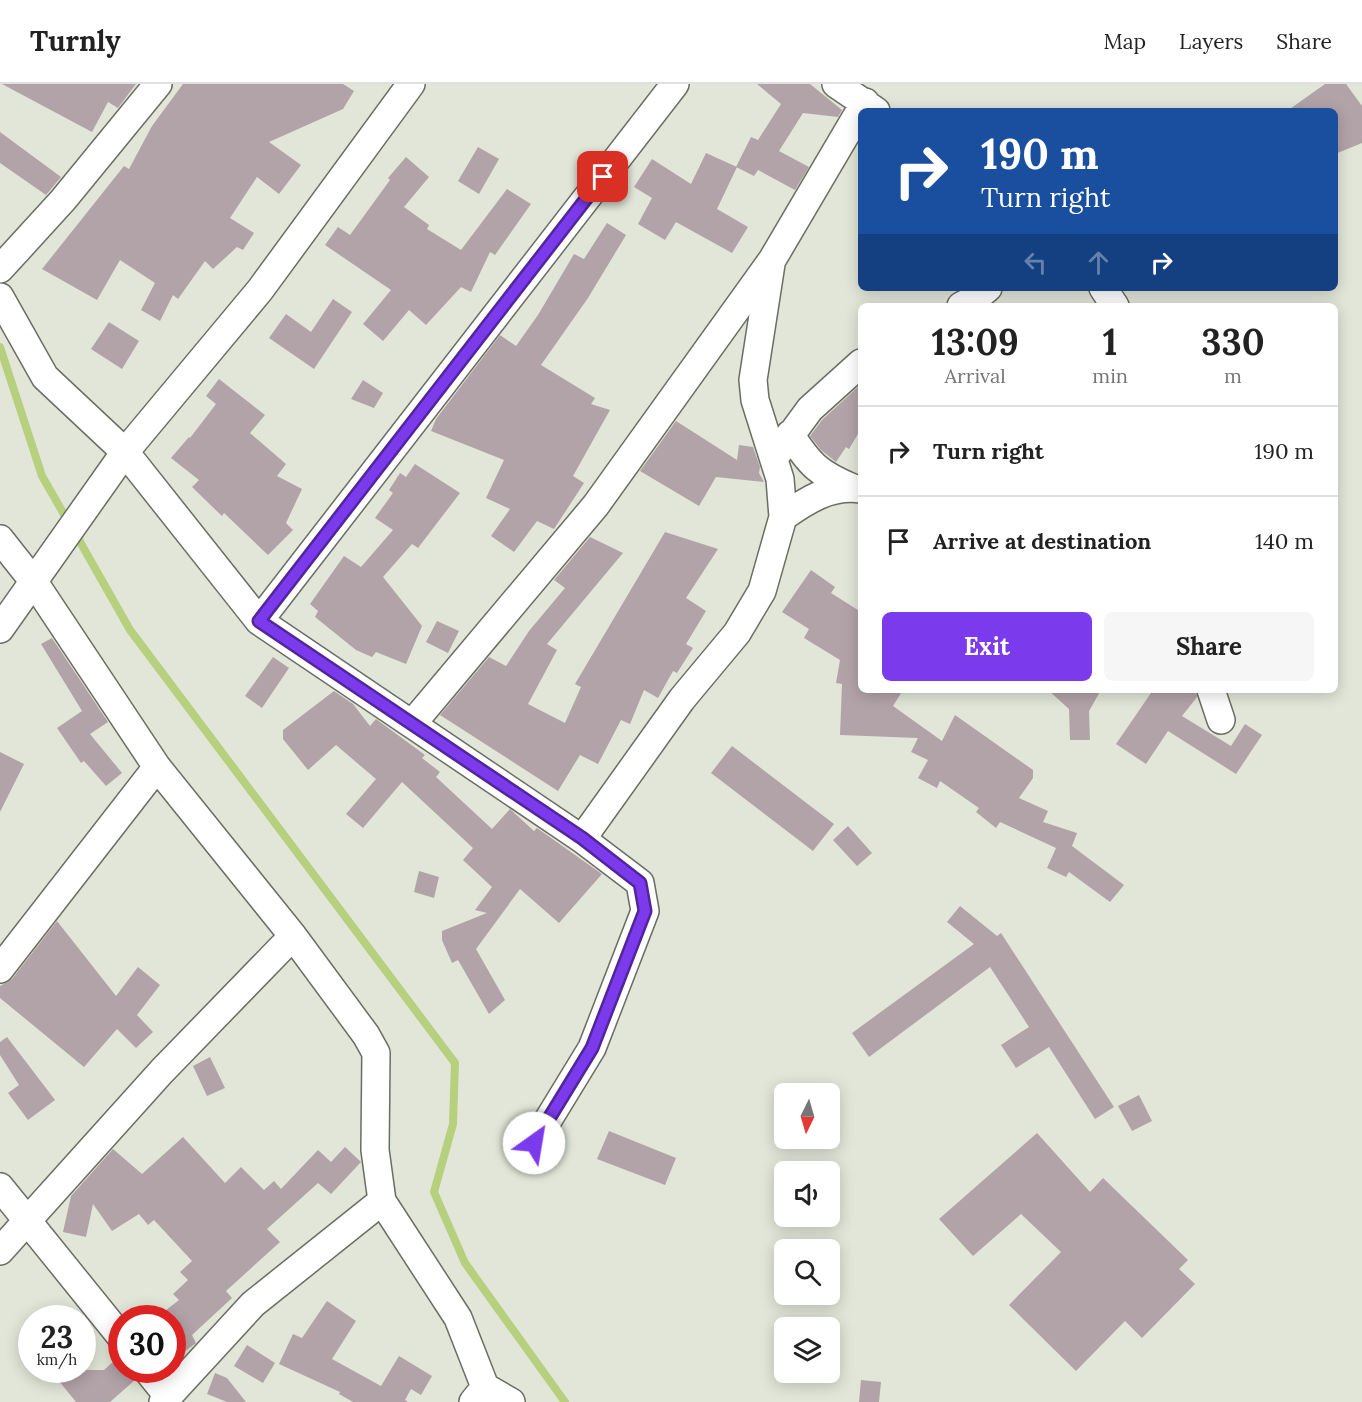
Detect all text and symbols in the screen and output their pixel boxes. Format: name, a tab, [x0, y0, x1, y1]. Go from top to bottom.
text: Turnly	[30, 23, 121, 59]
text: Map	[1103, 28, 1146, 55]
text: Layers	[1179, 28, 1243, 55]
text: Share	[1276, 28, 1332, 55]
text: 190 m	[981, 127, 1099, 181]
icon: right	[882, 132, 960, 210]
pin	[577, 151, 628, 202]
icon: arrive	[586, 160, 619, 193]
text: Turn right	[981, 180, 1110, 214]
icon: left	[1019, 246, 1052, 279]
icon: ahead	[1082, 246, 1115, 279]
icon: right	[1145, 246, 1178, 279]
text: 13:09	[931, 319, 1019, 365]
text: 1	[1103, 319, 1117, 365]
text: 330	[1201, 319, 1265, 365]
text: Arrival	[945, 363, 1006, 388]
text: min	[1092, 363, 1128, 388]
text: m	[1224, 363, 1242, 388]
icon: right	[882, 435, 915, 468]
text: Turn right	[933, 437, 1044, 465]
text: 190 m	[1254, 437, 1314, 465]
icon: arrive	[882, 525, 915, 558]
text: Arrive at destination	[933, 527, 1151, 555]
text: 140 m	[1255, 527, 1314, 555]
button: Exit	[882, 612, 1092, 681]
button: Share	[1104, 612, 1314, 681]
north arrow	[774, 1083, 840, 1149]
map controls	[774, 1083, 840, 1383]
position arrow	[502, 1111, 566, 1175]
button: sound	[774, 1161, 840, 1227]
button: search	[774, 1239, 840, 1305]
speed limit sign: 30	[108, 1305, 186, 1383]
button: layers	[774, 1317, 840, 1383]
text: 23	[41, 1318, 73, 1356]
text: km/h	[37, 1350, 77, 1369]

